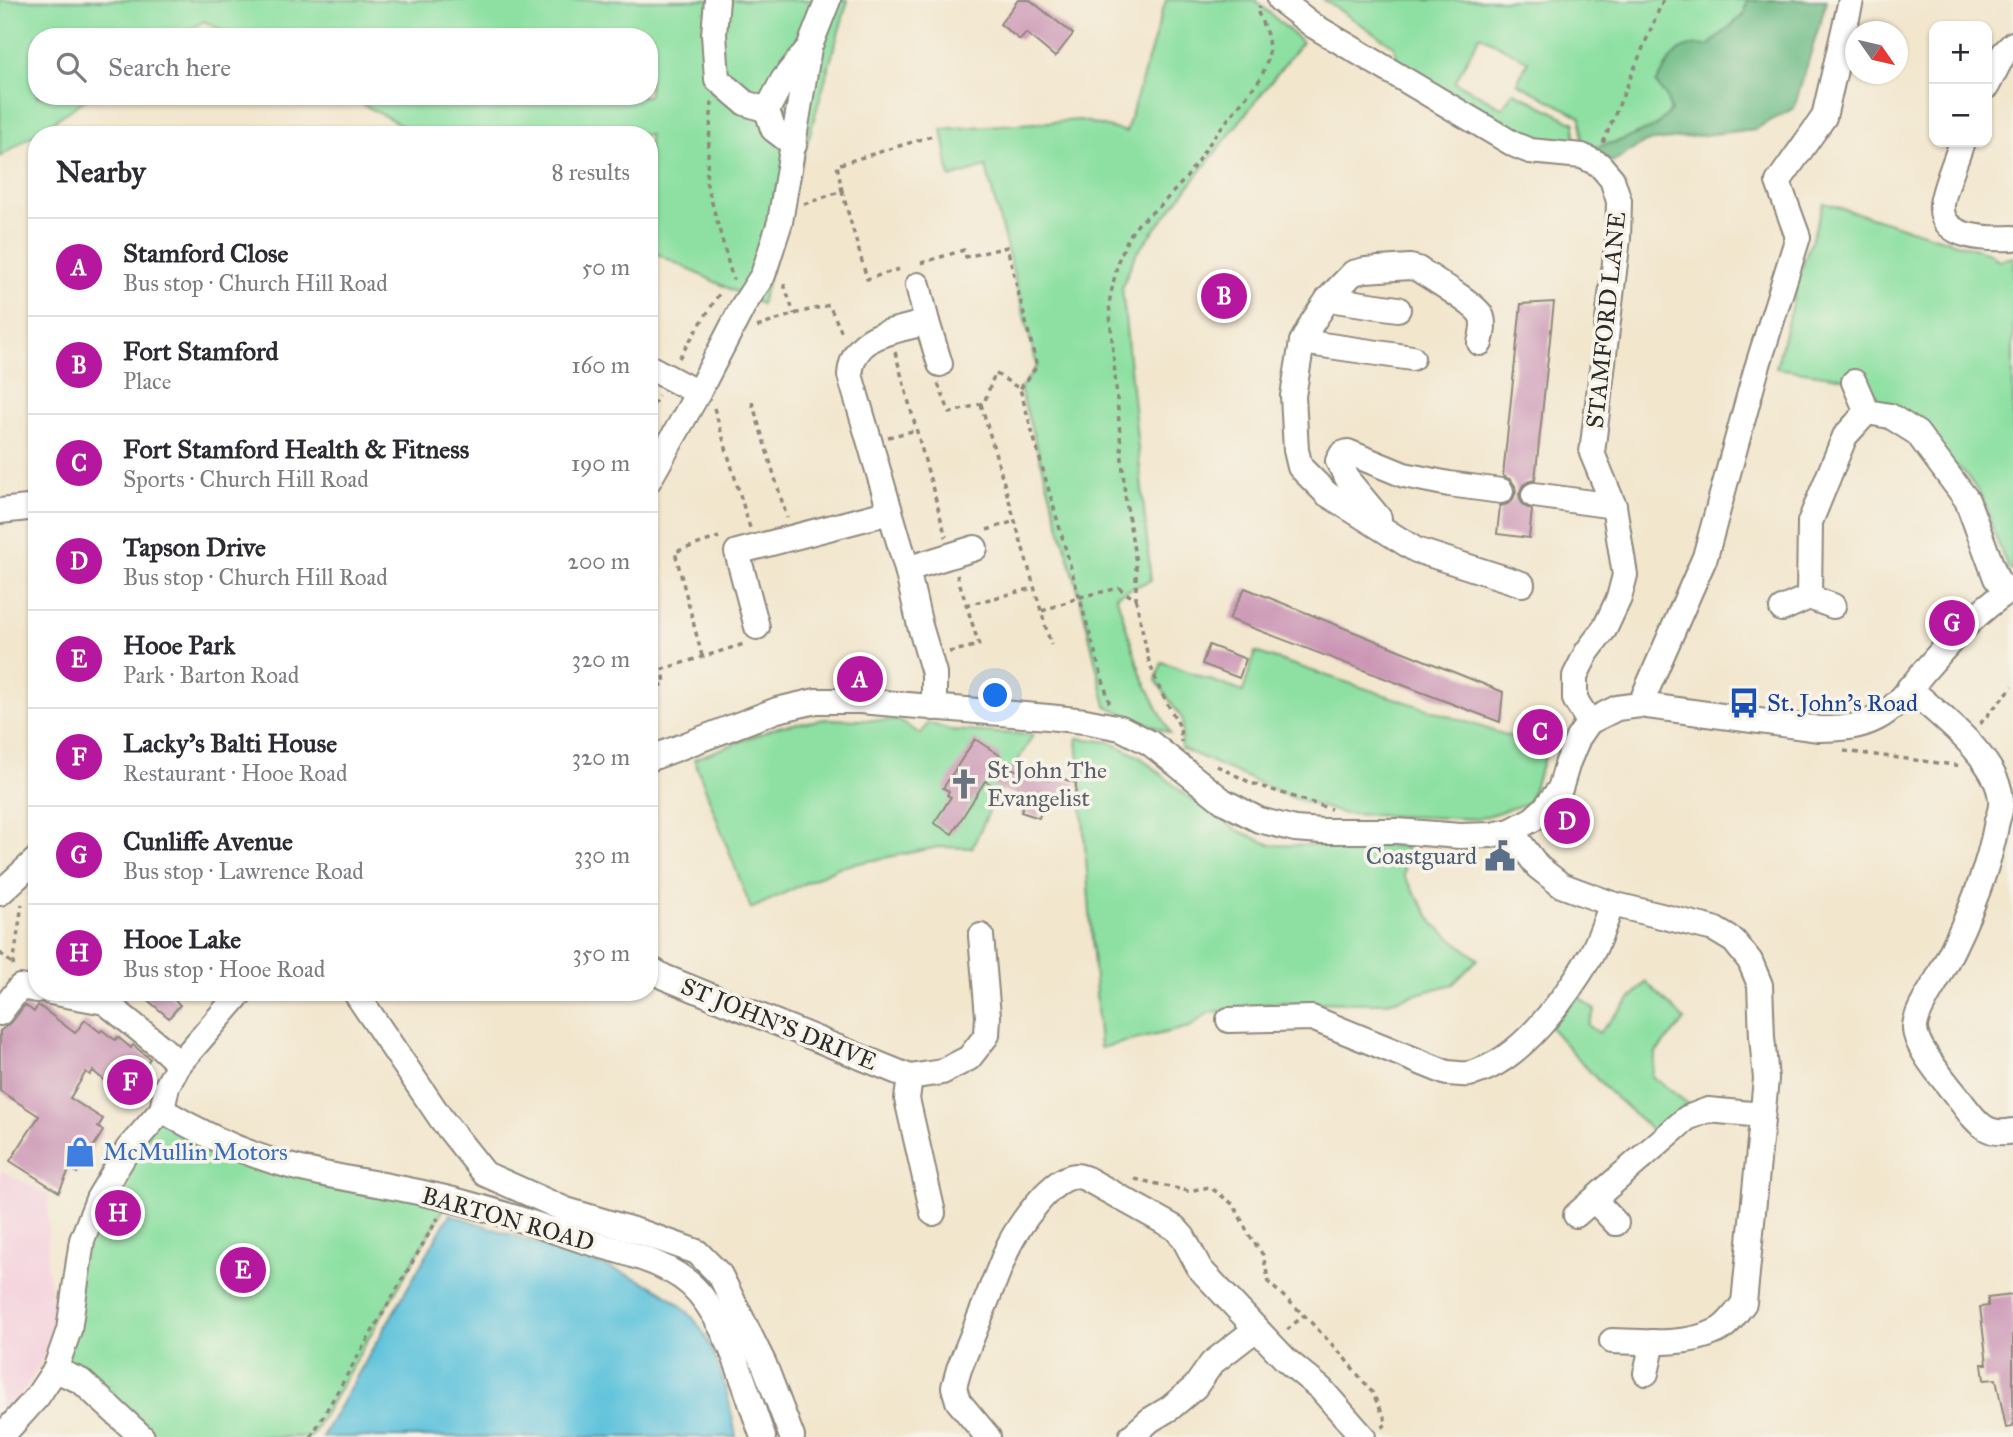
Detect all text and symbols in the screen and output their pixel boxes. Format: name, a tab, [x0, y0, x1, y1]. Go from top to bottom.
north arrow	[1845, 21, 1908, 84]
map controls	[1929, 21, 1992, 147]
button: +	[1929, 21, 1992, 84]
search box	[28, 28, 658, 105]
icon: search	[52, 48, 90, 86]
text: Search here	[108, 51, 231, 83]
button: −	[1929, 84, 1992, 147]
text: Nearby	[56, 154, 146, 190]
text: 8 results	[551, 158, 630, 186]
street label: STAMFORD LANE	[1580, 210, 1632, 430]
text: Stamford Close	[123, 237, 288, 269]
text: A	[71, 253, 87, 281]
text: 50 m	[582, 253, 630, 281]
text: Bus stop · Church Hill Road	[123, 269, 388, 297]
pin: B	[1201, 270, 1247, 322]
text: Fort Stamford	[123, 335, 279, 367]
text: B	[71, 351, 87, 379]
text: 160 m	[572, 351, 630, 379]
text: Place	[123, 367, 171, 395]
text: Fort Stamford Health & Fitness	[123, 433, 469, 465]
text: C	[71, 449, 87, 477]
text: 190 m	[571, 449, 630, 477]
text: Sports · Church Hill Road	[123, 465, 369, 493]
text: Tapson Drive	[123, 531, 266, 563]
text: D	[70, 547, 88, 575]
text: 200 m	[568, 547, 630, 575]
text: Bus stop · Church Hill Road	[123, 563, 388, 591]
pin: G	[1929, 597, 1975, 649]
text: Hooe Park	[123, 629, 235, 661]
text: E	[71, 645, 87, 673]
text: 320 m	[572, 645, 630, 673]
pin: A	[837, 653, 883, 705]
text: Park · Barton Road	[123, 661, 299, 689]
your location	[978, 678, 1012, 712]
bus stop icon: St. John's Road	[1727, 686, 1761, 720]
place label: St. John's Road	[1767, 688, 1918, 718]
pin: C	[1517, 706, 1563, 758]
text: Lacky's Balti House	[123, 727, 337, 759]
text: F	[71, 743, 87, 771]
text: 320 m	[572, 743, 630, 771]
place label: St John The Evangelist	[987, 755, 1107, 813]
text: Restaurant · Hooe Road	[123, 759, 348, 787]
church icon: St John The Evangelist	[947, 767, 981, 801]
pin: D	[1544, 795, 1590, 847]
text: Cunliffe Avenue	[123, 825, 293, 857]
public building icon: Coastguard	[1483, 839, 1517, 873]
text: G	[71, 841, 87, 869]
text: 330 m	[574, 841, 630, 869]
place label: Coastguard	[1366, 841, 1477, 871]
text: Bus stop · Lawrence Road	[123, 857, 364, 885]
text: Hooe Lake	[123, 923, 241, 955]
text: H	[69, 939, 89, 967]
text: 350 m	[572, 939, 630, 967]
text: Bus stop · Hooe Road	[123, 955, 325, 983]
street label: ST JOHN'S DRIVE	[677, 971, 881, 1077]
pin: F	[107, 1056, 153, 1108]
shop icon: McMullin Motors	[63, 1135, 97, 1169]
place label: McMullin Motors	[103, 1137, 288, 1167]
street label: BARTON ROAD	[418, 1180, 598, 1258]
pin: H	[95, 1187, 141, 1239]
pin: E	[220, 1244, 266, 1296]

